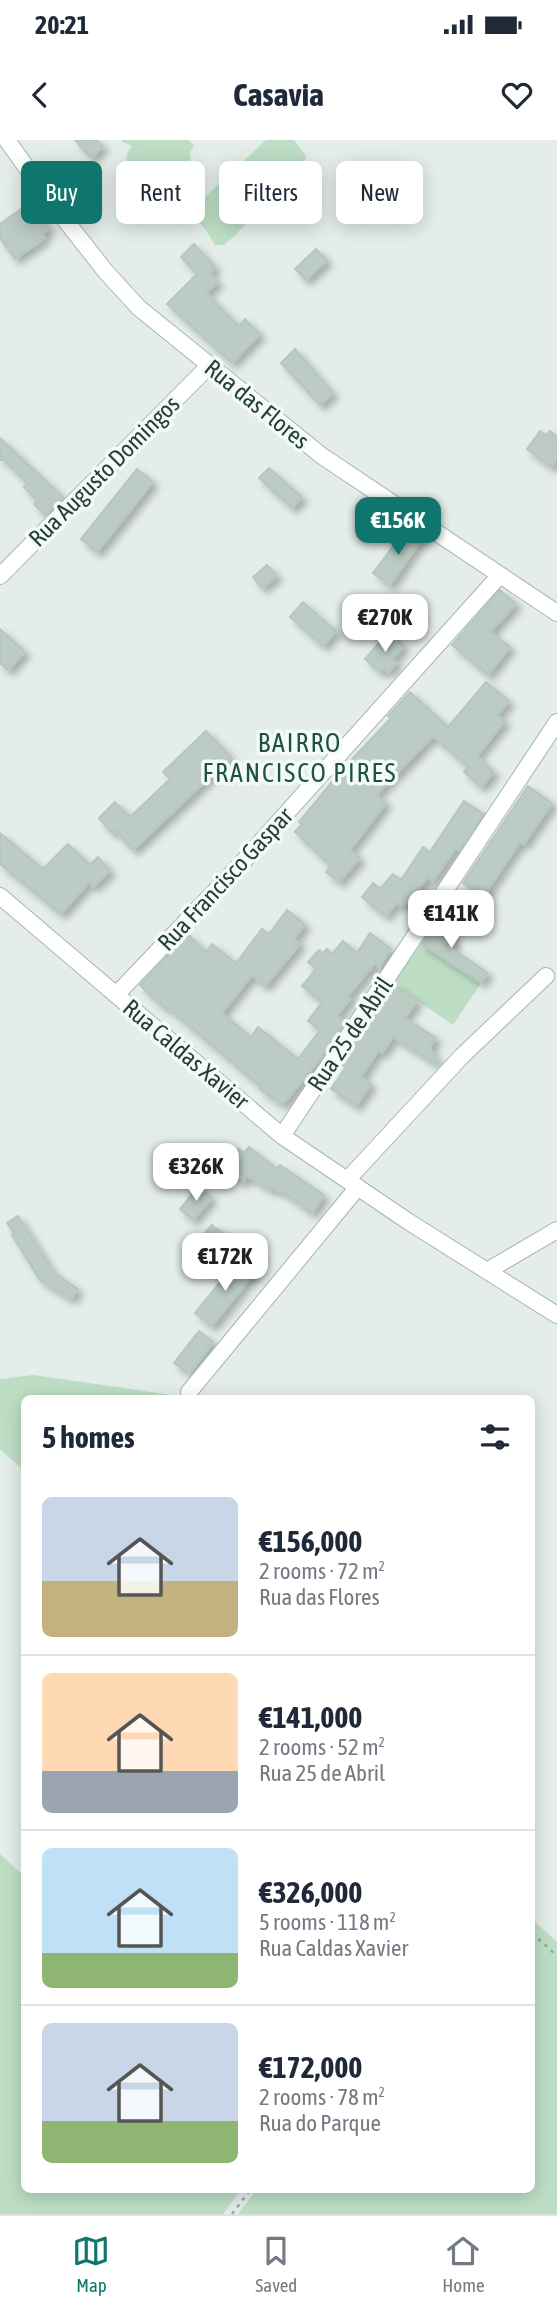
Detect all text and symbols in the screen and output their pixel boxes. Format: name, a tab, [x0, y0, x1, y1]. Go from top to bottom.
text: 20:21	[35, 10, 89, 40]
icon: back	[21, 76, 59, 114]
text: Casavia	[233, 76, 324, 113]
icon: heart	[498, 76, 536, 114]
chip: Buy	[21, 161, 102, 224]
chip: Rent	[116, 161, 205, 224]
chip: Filters	[219, 161, 322, 224]
chip: New	[336, 161, 423, 224]
street label: Rua das Flores	[200, 354, 314, 454]
street label: Rua Augusto Domingos	[23, 390, 185, 552]
pin: €156K	[349, 498, 447, 557]
text: €156K	[371, 507, 425, 533]
pin: €270K	[336, 594, 434, 654]
text: €270K	[358, 604, 412, 630]
district label: BAIRRO FRANCISCO PIRES	[202, 728, 398, 788]
street label: Rua Francisco Gaspar	[152, 802, 299, 956]
pin: €141K	[402, 890, 500, 950]
text: €141K	[424, 900, 478, 926]
street label: Rua 25 de Abril	[302, 971, 398, 1096]
street label: Rua Caldas Xavier	[118, 994, 255, 1115]
pin: €326K	[147, 1144, 245, 1203]
text: €326K	[169, 1153, 223, 1179]
pin: €172K	[176, 1234, 274, 1293]
text: €172K	[198, 1243, 252, 1269]
icon: filters	[476, 1418, 514, 1456]
text: 5 homes	[42, 1420, 135, 1454]
text: €156,000	[259, 1524, 362, 1558]
icon: home	[98, 1525, 182, 1609]
text: 2 rooms · 72 m²	[259, 1558, 385, 1584]
text: Rua das Flores	[259, 1584, 380, 1610]
text: €141,000	[259, 1700, 362, 1734]
icon: home	[98, 1701, 182, 1785]
text: 2 rooms · 52 m²	[259, 1734, 385, 1760]
text: Rua 25 de Abril	[259, 1760, 385, 1786]
text: €326,000	[259, 1875, 362, 1909]
icon: home	[98, 1876, 182, 1960]
text: 5 rooms · 118 m²	[259, 1909, 396, 1935]
text: Rua Caldas Xavier	[259, 1935, 408, 1961]
text: €172,000	[259, 2050, 362, 2084]
icon: home	[98, 2051, 182, 2135]
text: 2 rooms · 78 m²	[259, 2084, 385, 2110]
text: Rua do Parque	[259, 2110, 381, 2136]
tab: Map	[72, 2232, 110, 2296]
tab: Saved	[255, 2232, 297, 2296]
tab: Home	[442, 2232, 485, 2296]

